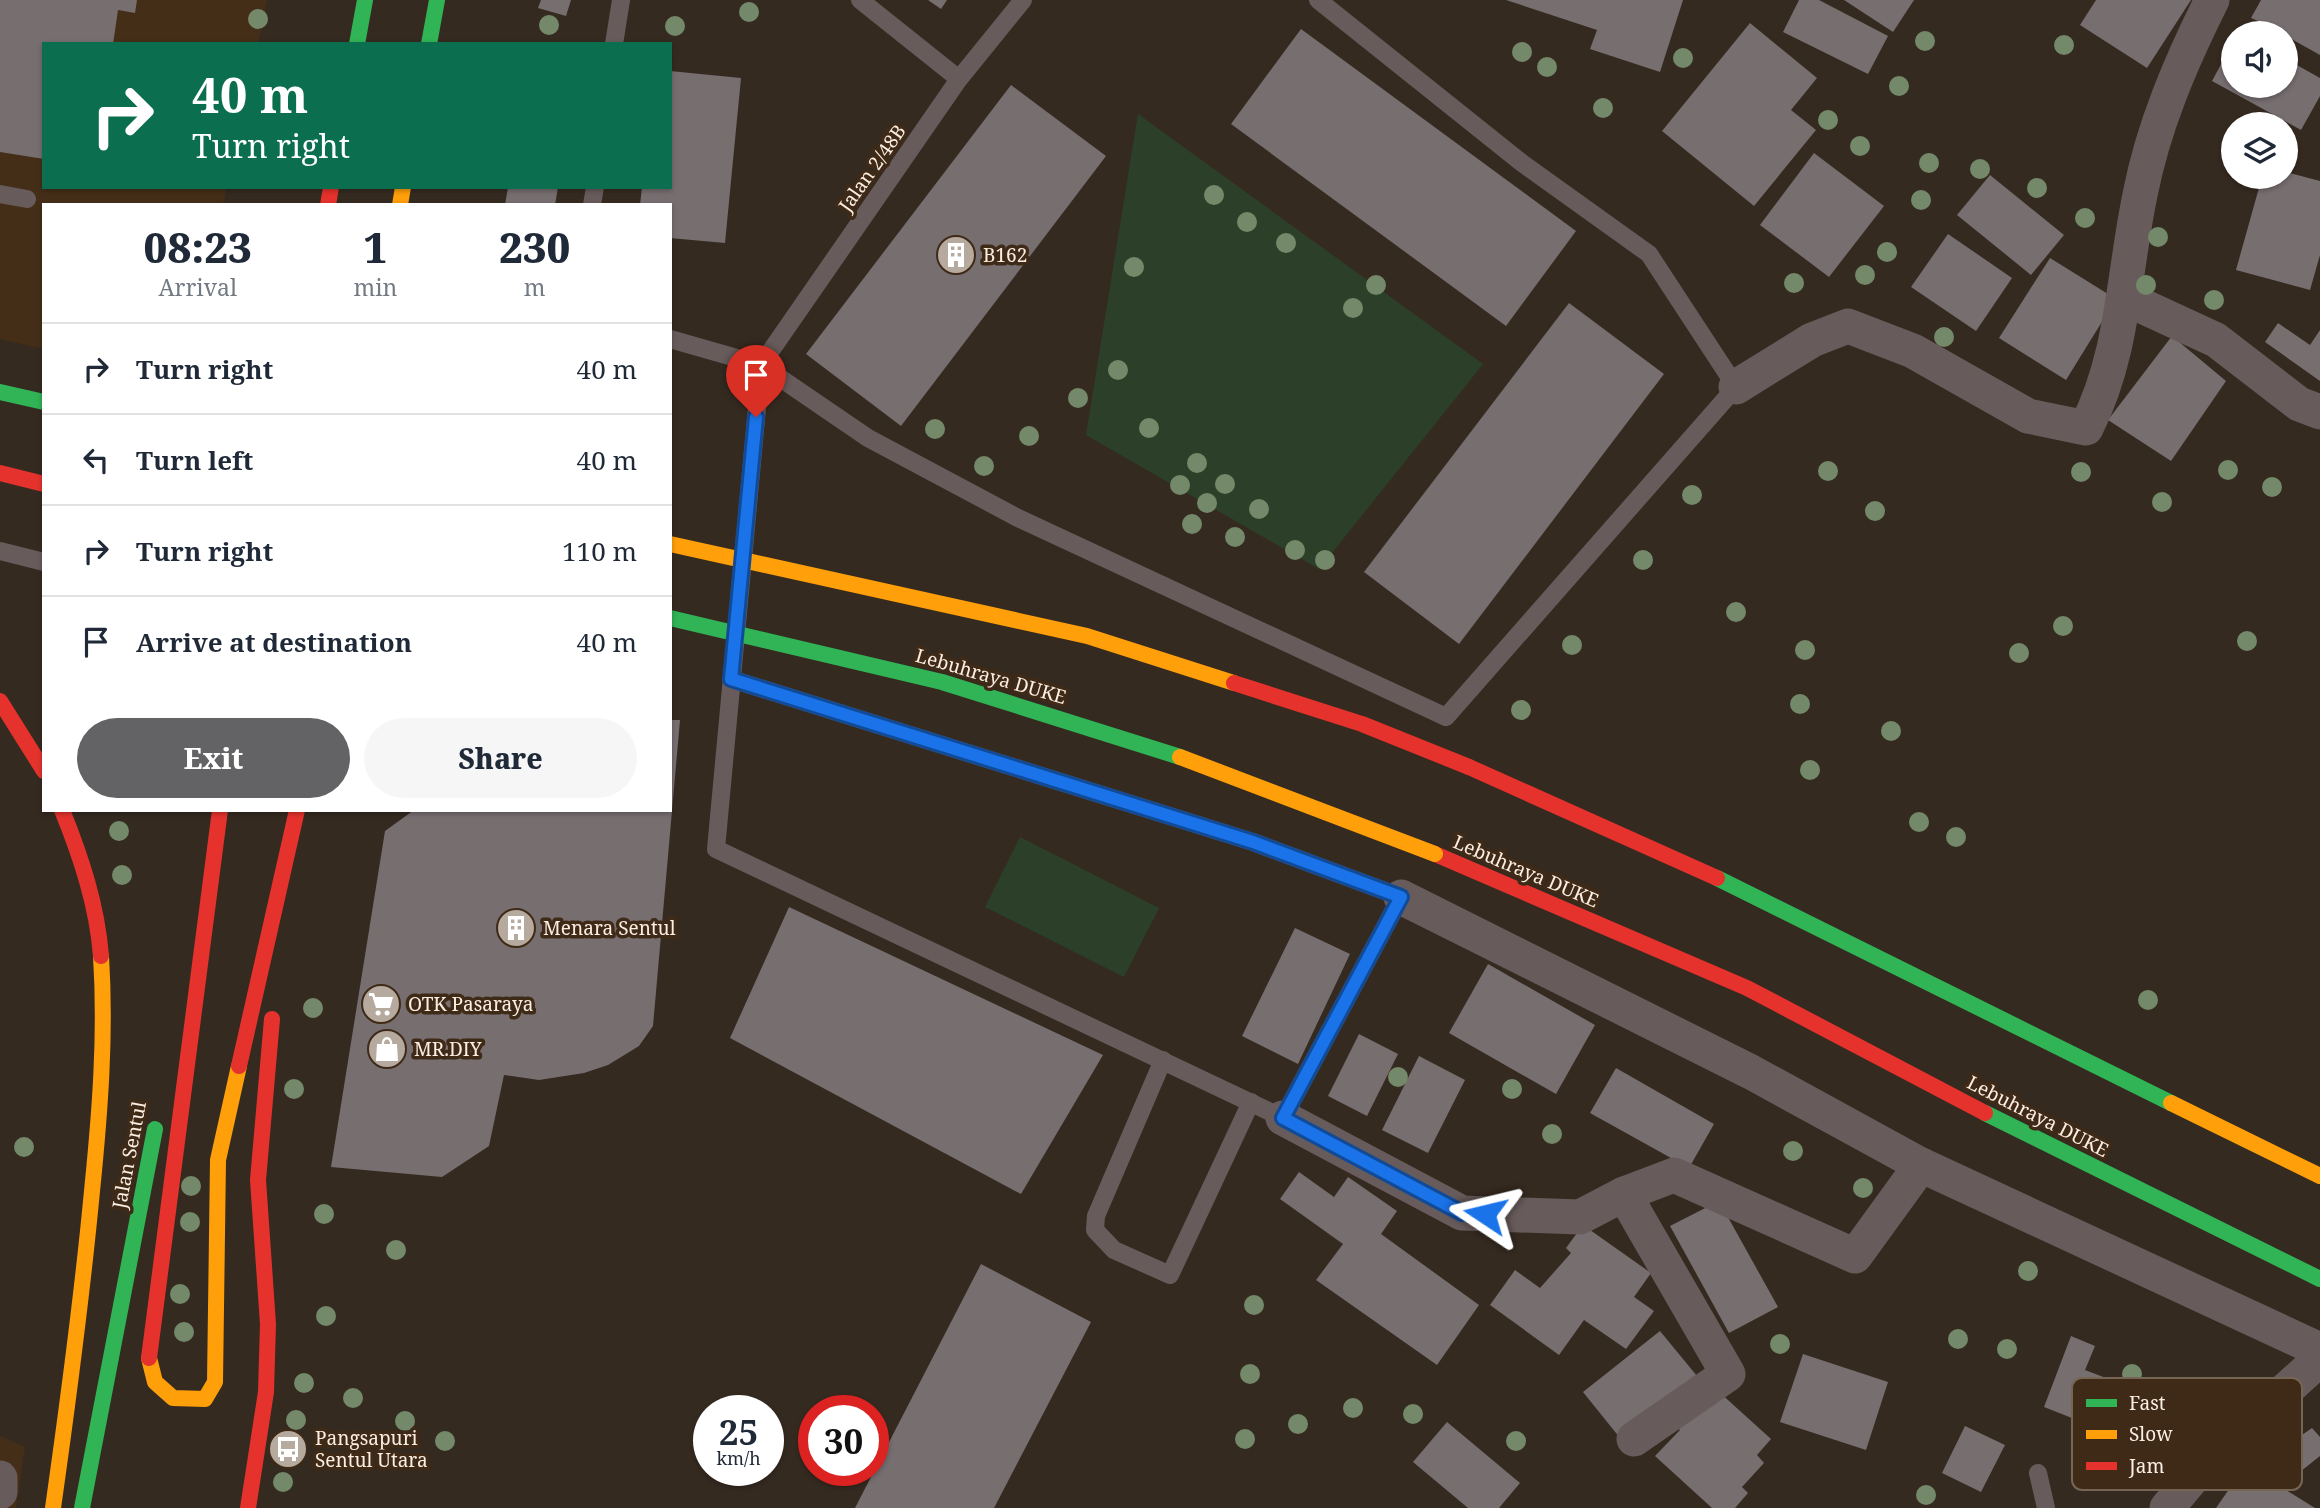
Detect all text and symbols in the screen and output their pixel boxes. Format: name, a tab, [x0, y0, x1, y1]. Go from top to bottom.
map controls	[2221, 21, 2298, 189]
button: sound	[2221, 21, 2298, 98]
text: 40 m	[192, 61, 308, 127]
icon: right	[77, 70, 168, 161]
button: layers	[2221, 112, 2298, 189]
street label: Jalan 2/48B	[832, 119, 912, 218]
text: Turn right	[192, 124, 350, 167]
text: 08:23	[144, 218, 252, 275]
text: 1	[364, 218, 387, 275]
text: 230	[499, 218, 570, 275]
building icon: B162	[935, 234, 977, 276]
place label: B162	[983, 242, 1027, 268]
text: Arrival	[158, 271, 237, 303]
text: min	[353, 271, 397, 303]
text: m	[524, 271, 546, 303]
pin	[726, 345, 786, 417]
icon: right	[77, 350, 115, 388]
text: Turn right	[136, 351, 273, 387]
text: 40 m	[577, 351, 637, 387]
icon: arrive	[737, 356, 775, 394]
icon: left	[77, 441, 115, 479]
text: Turn left	[136, 442, 253, 478]
text: 40 m	[577, 442, 637, 478]
icon: right	[77, 532, 115, 570]
text: Turn right	[136, 533, 273, 569]
text: 110 m	[562, 533, 637, 569]
icon: arrive	[77, 623, 115, 661]
text: Arrive at destination	[136, 624, 412, 660]
text: 40 m	[577, 624, 637, 660]
street label: Lebuhraya DUKE	[913, 642, 1070, 710]
button: Exit	[77, 718, 350, 798]
button: Share	[364, 718, 637, 798]
street label: Lebuhraya DUKE	[1449, 829, 1603, 913]
building icon: Menara Sentul	[495, 907, 537, 949]
place label: Menara Sentul	[543, 915, 676, 941]
supermarket icon: OTK Pasaraya	[360, 983, 402, 1025]
place label: OTK Pasaraya	[408, 991, 533, 1017]
shop icon: MR.DIY	[366, 1028, 408, 1070]
place label: MR.DIY	[414, 1036, 482, 1062]
street label: Lebuhraya DUKE	[1963, 1069, 2113, 1163]
street label: Jalan Sentul	[106, 1099, 152, 1212]
position arrow	[1448, 1177, 1522, 1251]
legend	[2072, 1378, 2302, 1490]
text: Fast	[2129, 1390, 2166, 1416]
speed limit sign: 30	[798, 1395, 889, 1486]
text: 25	[719, 1408, 758, 1455]
text: Slow	[2129, 1421, 2173, 1447]
place label: Pangsapuri Sentul Utara	[315, 1425, 428, 1473]
bus stop icon: Pangsapuri Sentul Utara	[267, 1428, 309, 1470]
text: km/h	[716, 1446, 761, 1470]
text: Jam	[2128, 1453, 2164, 1479]

